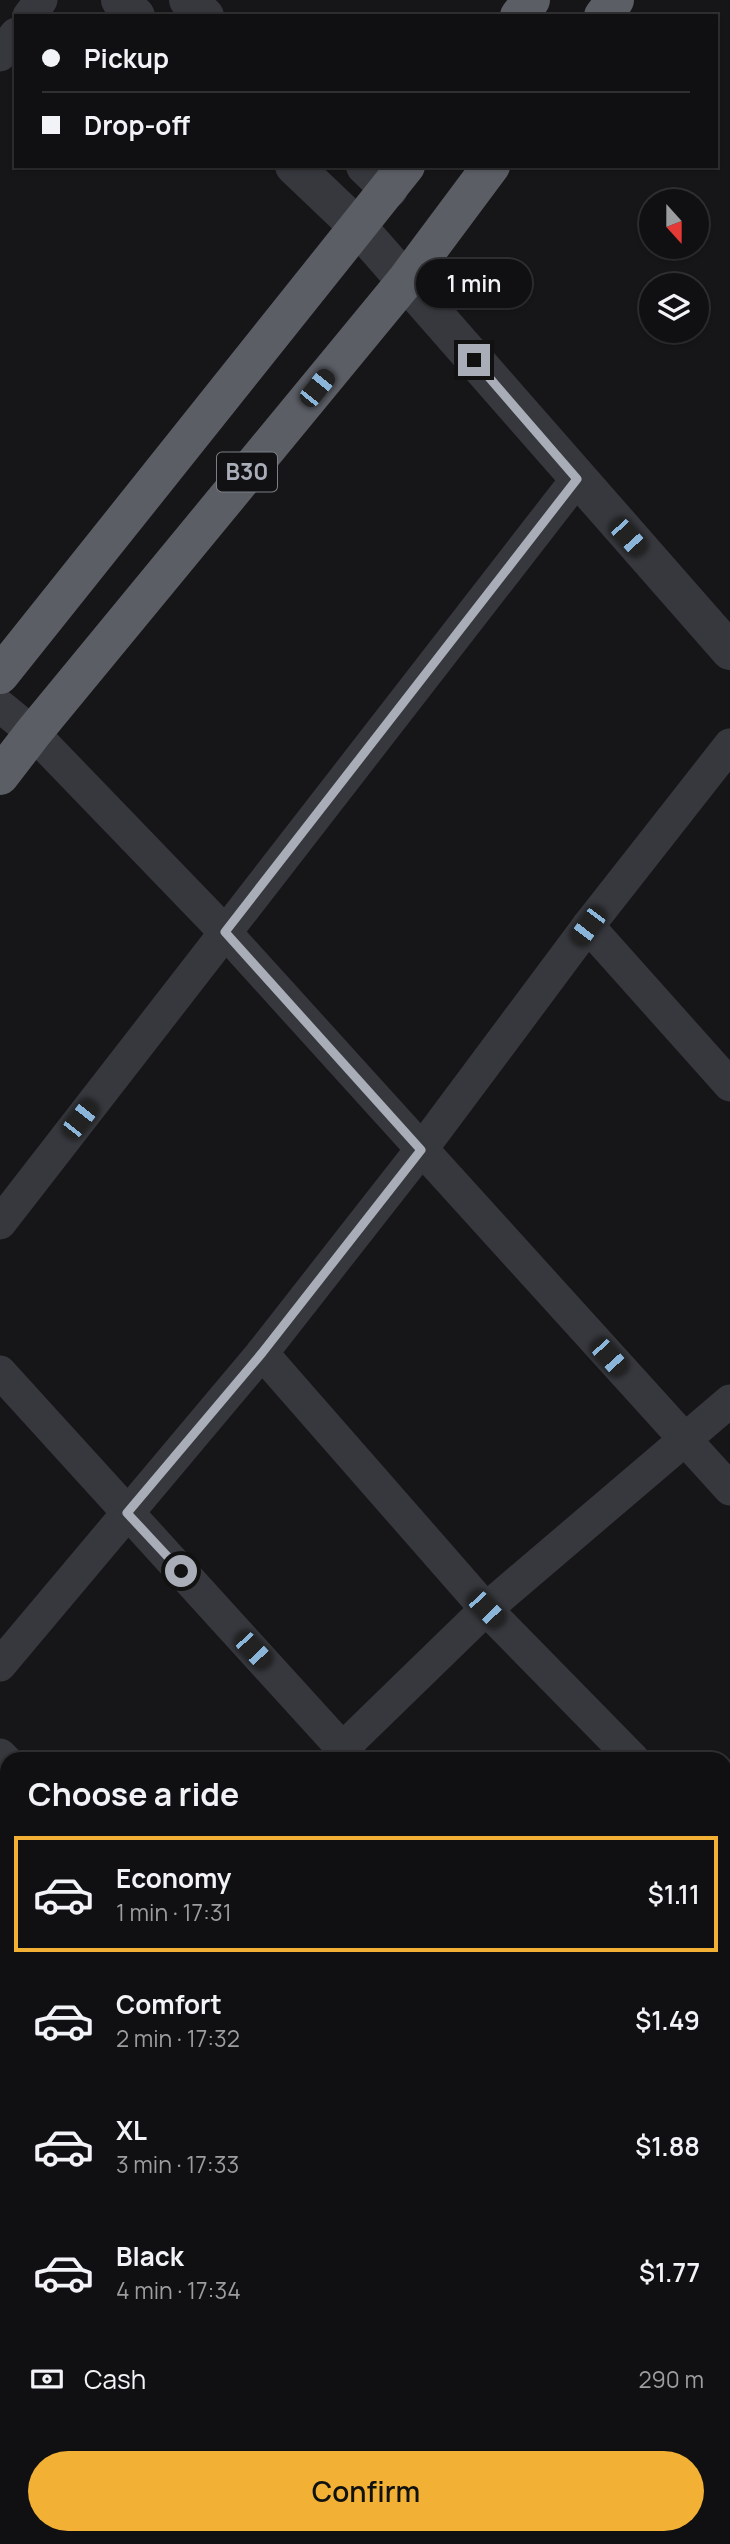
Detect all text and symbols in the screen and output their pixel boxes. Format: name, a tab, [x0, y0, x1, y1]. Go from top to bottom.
text: Pickup	[84, 40, 169, 76]
text: Drop-off	[84, 107, 190, 143]
north arrow	[639, 189, 709, 259]
map controls	[639, 189, 709, 343]
callout: 1 min	[416, 258, 532, 308]
text: 1 min	[447, 267, 501, 299]
button: layers	[639, 273, 709, 343]
route end	[458, 344, 490, 376]
car	[296, 365, 339, 411]
road number: B30	[217, 452, 277, 492]
car	[607, 514, 650, 560]
car	[567, 903, 610, 949]
car	[59, 1096, 102, 1142]
car	[588, 1334, 631, 1380]
route start	[165, 1555, 197, 1587]
car	[464, 1587, 509, 1631]
car	[231, 1627, 276, 1673]
text: Choose a ride	[28, 1772, 239, 1816]
text: Economy	[116, 1860, 231, 1896]
icon: car	[32, 1863, 95, 1926]
text: $1.11	[648, 1876, 700, 1912]
text: 1 min · 17:31	[116, 1896, 232, 1928]
text: Comfort	[116, 1986, 222, 2022]
icon: car	[32, 1989, 95, 2052]
text: $1.49	[635, 2002, 700, 2038]
text: 2 min · 17:32	[116, 2022, 240, 2054]
text: XL	[116, 2112, 147, 2148]
icon: car	[32, 2115, 95, 2178]
text: $1.88	[635, 2128, 700, 2164]
text: 3 min · 17:33	[116, 2148, 239, 2180]
text: Black	[116, 2238, 184, 2274]
icon: car	[32, 2241, 95, 2304]
text: $1.77	[639, 2254, 700, 2290]
text: 4 min · 17:34	[116, 2274, 241, 2306]
icon: cash	[28, 2360, 66, 2398]
text: Cash	[84, 2361, 146, 2397]
text: 290 m	[638, 2363, 704, 2395]
button: Confirm	[28, 2451, 704, 2531]

